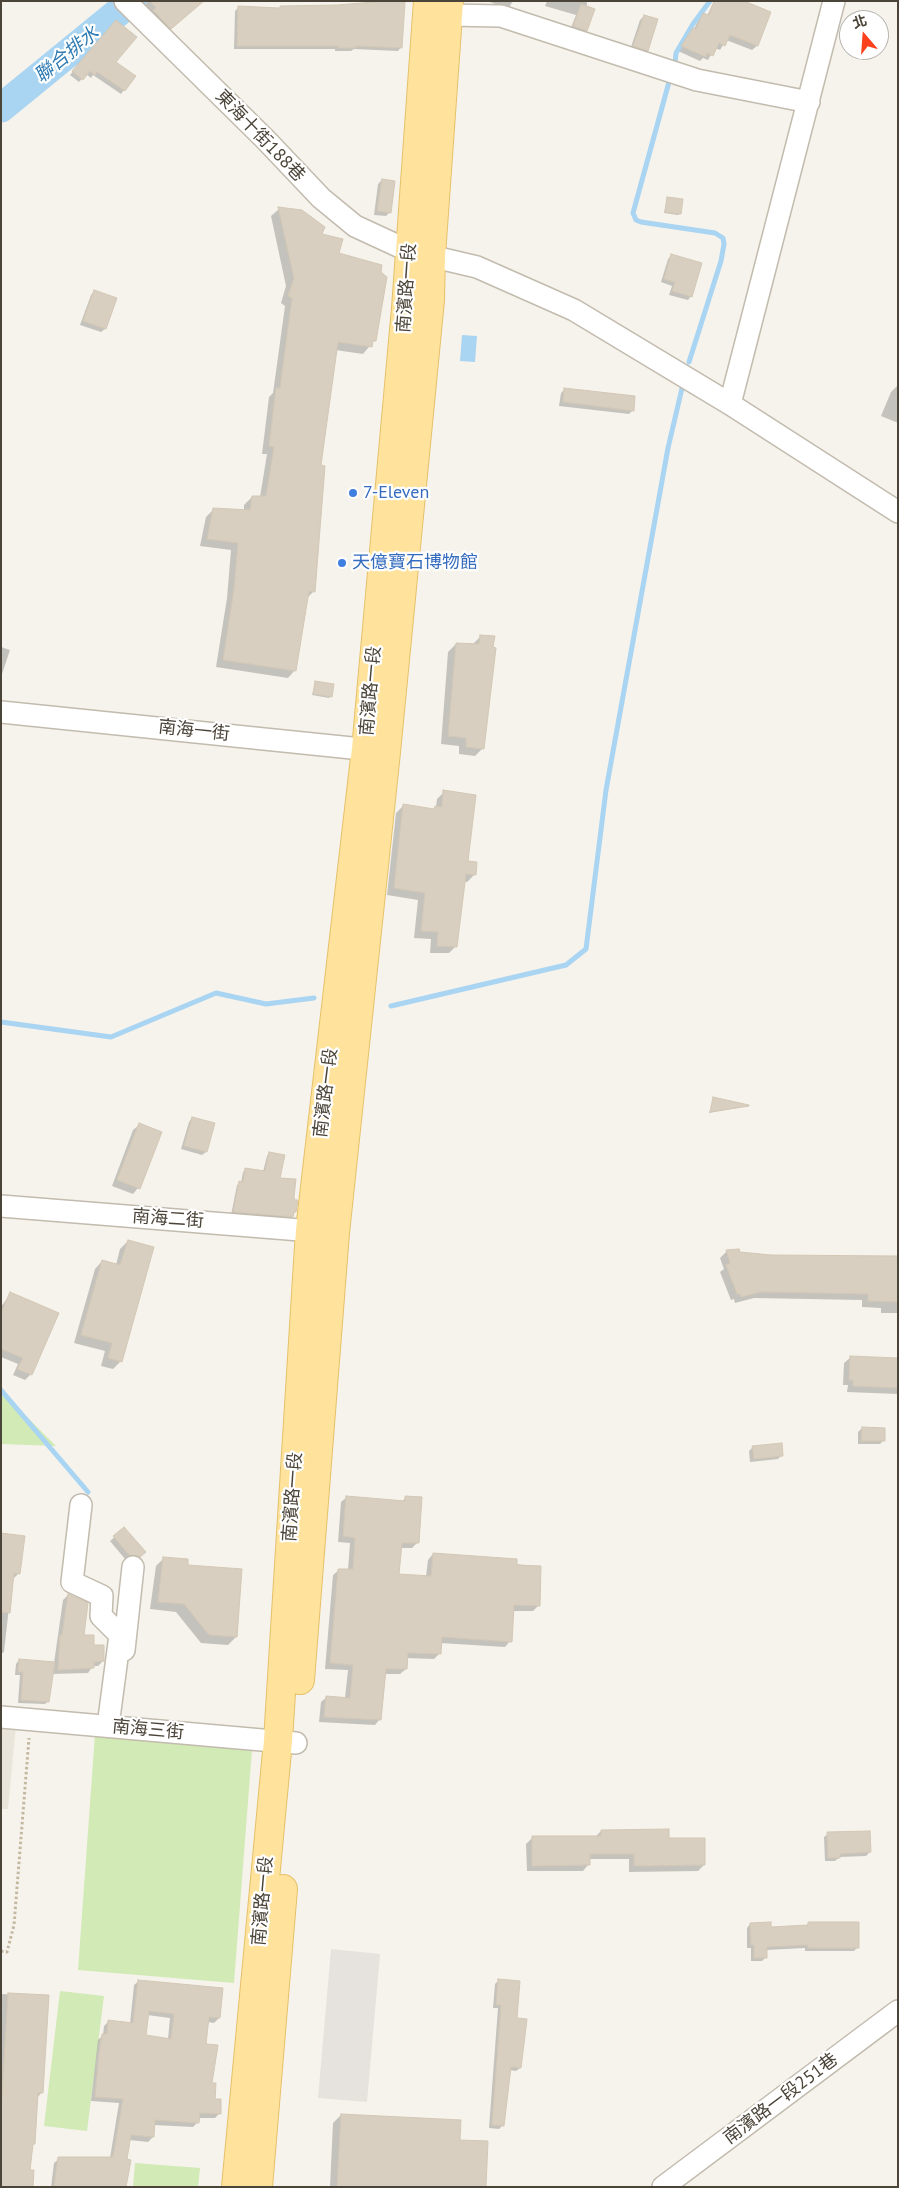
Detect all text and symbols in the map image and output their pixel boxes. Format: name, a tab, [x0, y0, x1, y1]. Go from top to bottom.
north arrow	[839, 10, 889, 60]
text: 北	[850, 11, 869, 32]
water label: 聯合排水	[30, 22, 104, 88]
street label: 東海十街188巷	[211, 86, 309, 186]
street label: 南濱路一段	[393, 242, 421, 334]
place label: 7-Eleven	[363, 482, 429, 504]
marker: 7-Eleven	[347, 487, 359, 499]
place label: 天億寶石博物館	[352, 552, 478, 574]
marker: 天億寶石博物館	[336, 557, 348, 569]
street label: 南濱路一段	[356, 645, 386, 737]
street label: 南海一街	[157, 716, 231, 746]
street label: 南濱路一段	[310, 1047, 342, 1139]
street label: 南海二街	[131, 1206, 205, 1232]
street label: 南濱路一段	[279, 1451, 307, 1543]
street label: 南海三街	[111, 1716, 185, 1744]
street label: 南濱路一段	[248, 1855, 278, 1947]
street label: 南濱路一段251巷	[720, 2049, 842, 2149]

